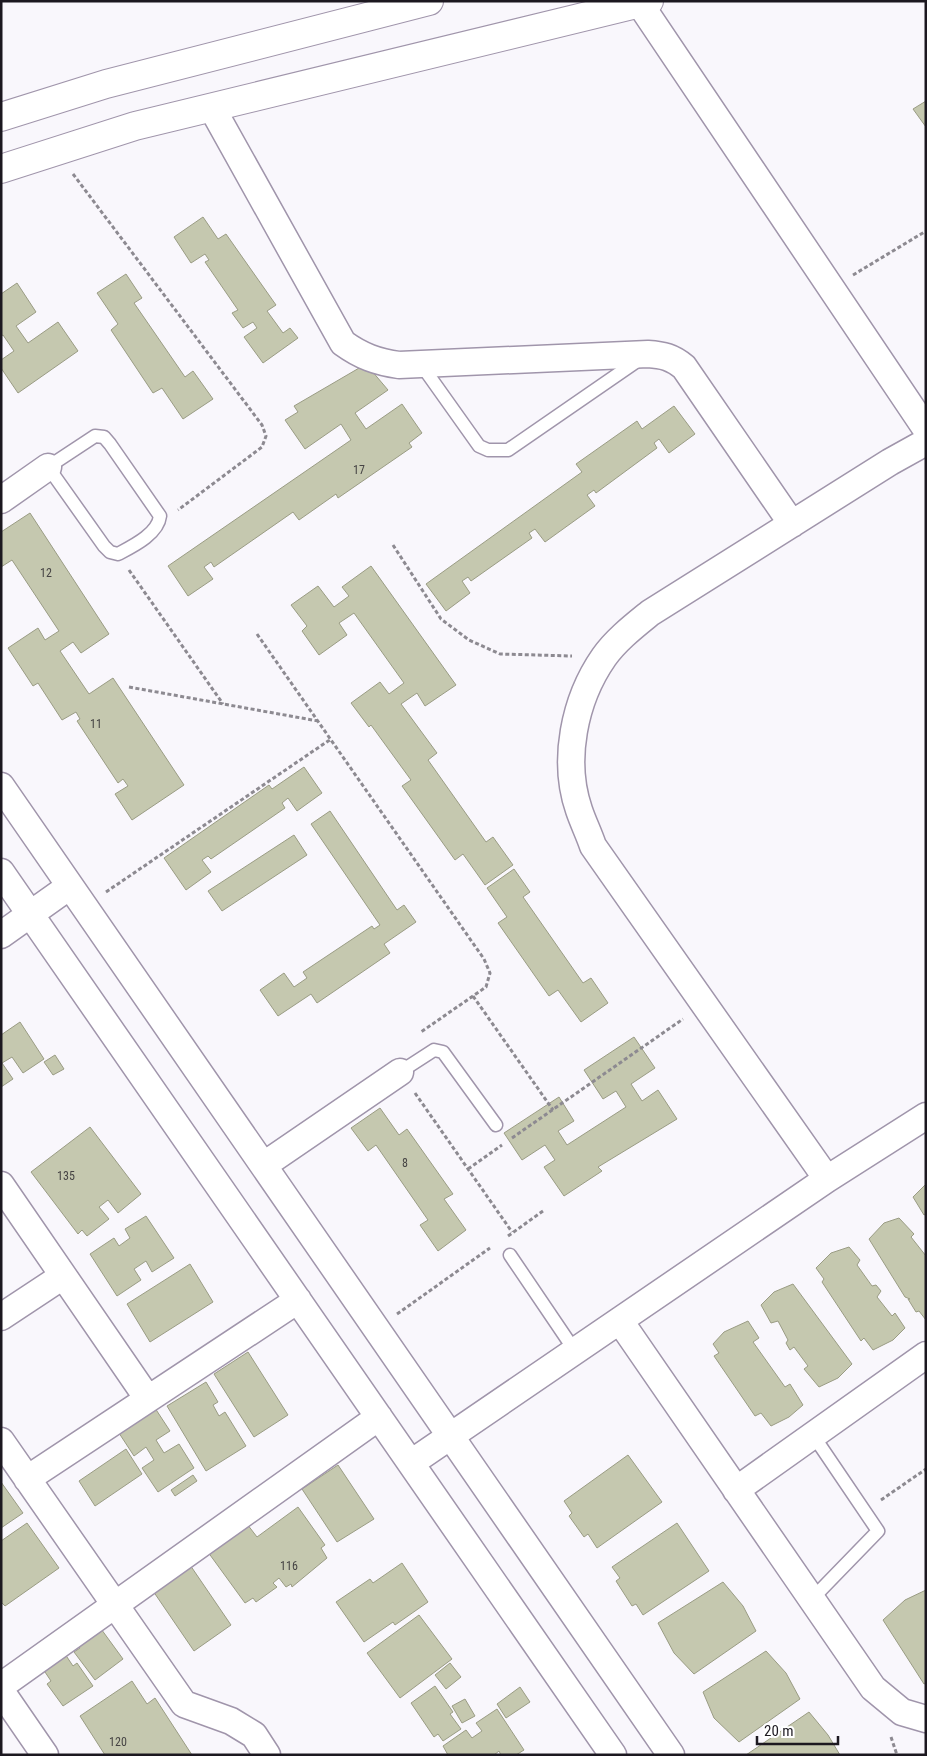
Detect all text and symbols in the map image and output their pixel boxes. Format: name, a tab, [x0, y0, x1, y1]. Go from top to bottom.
house number: 17	[353, 463, 365, 477]
house number: 12	[40, 566, 52, 580]
house number: 11	[90, 717, 102, 731]
house number: 8	[402, 1156, 408, 1170]
house number: 135	[57, 1169, 75, 1183]
house number: 116	[280, 1559, 298, 1573]
scale bar	[757, 1714, 838, 1746]
text: 20 m	[764, 1722, 794, 1740]
house number: 120	[109, 1735, 127, 1749]

